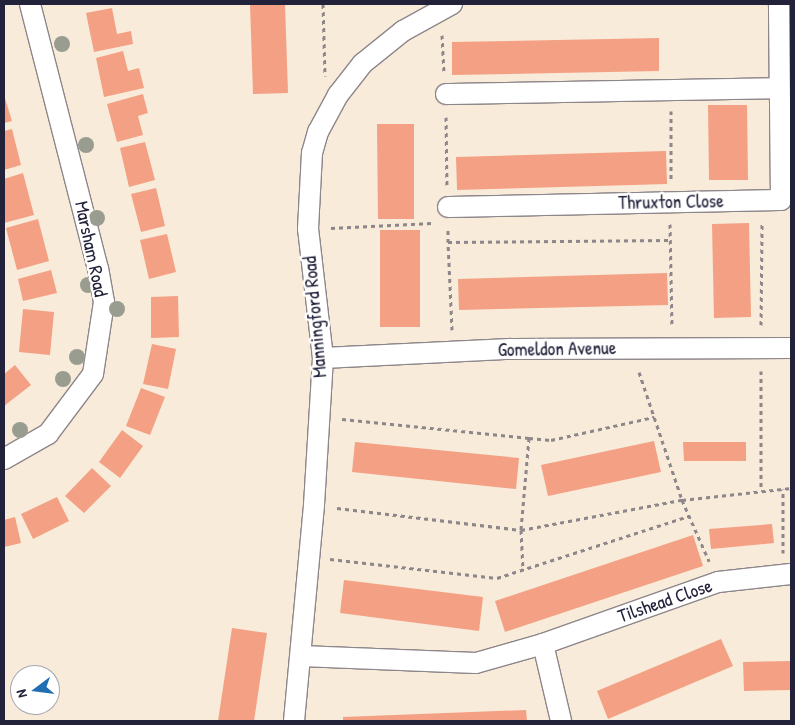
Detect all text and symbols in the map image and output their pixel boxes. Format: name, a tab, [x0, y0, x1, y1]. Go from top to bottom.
street label: Thruxton Close	[618, 190, 724, 214]
street label: Marsham Road	[70, 199, 112, 299]
street label: Manningford Road	[298, 255, 332, 379]
street label: Gomeldon Avenue	[498, 337, 616, 361]
street label: Tilshead Close	[615, 574, 715, 628]
north arrow	[10, 665, 60, 715]
text: N	[11, 688, 31, 700]

